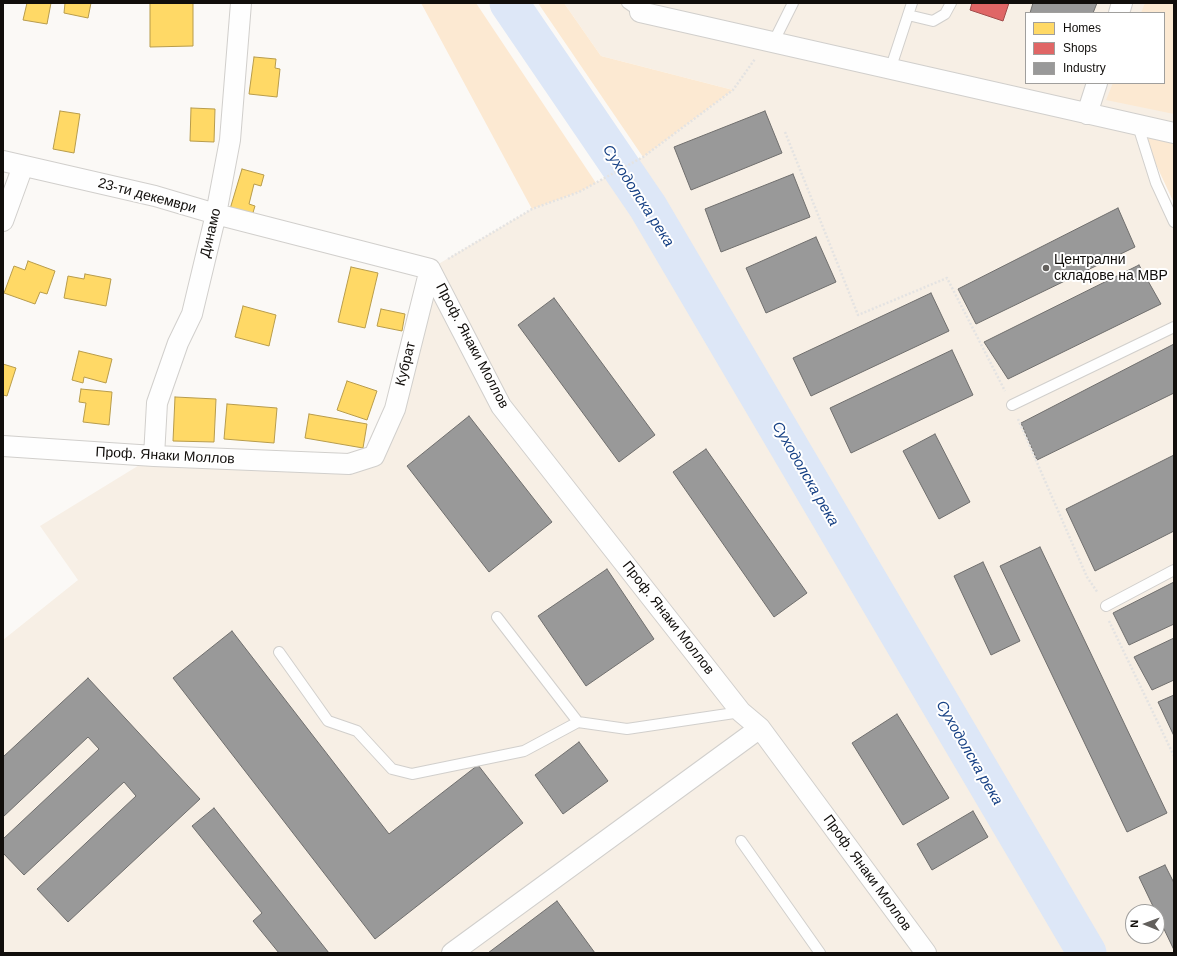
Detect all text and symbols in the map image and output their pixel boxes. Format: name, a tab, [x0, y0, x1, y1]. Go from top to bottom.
legend	[1025, 12, 1165, 84]
text: Homes	[1063, 21, 1101, 35]
text: Shops	[1063, 41, 1097, 55]
text: Industry	[1063, 61, 1106, 75]
water label: Суходолска река	[598, 142, 678, 250]
street label: 23-ти декември	[96, 175, 198, 217]
street label: Динамо	[197, 207, 225, 259]
place label: Централни складове на МВР	[1054, 252, 1168, 284]
marker: Централни складове на МВР	[1041, 263, 1051, 273]
street label: Проф. Янаки Моллов	[432, 281, 512, 411]
street label: Кубрат	[392, 340, 420, 388]
water label: Суходолска река	[768, 418, 842, 530]
street label: Проф. Янаки Моллов	[95, 444, 235, 468]
street label: Проф. Янаки Моллов	[618, 558, 718, 678]
water label: Суходолска река	[932, 697, 1006, 809]
street label: Проф. Янаки Моллов	[819, 812, 915, 934]
north arrow	[1125, 904, 1165, 944]
text: N	[1128, 920, 1140, 928]

